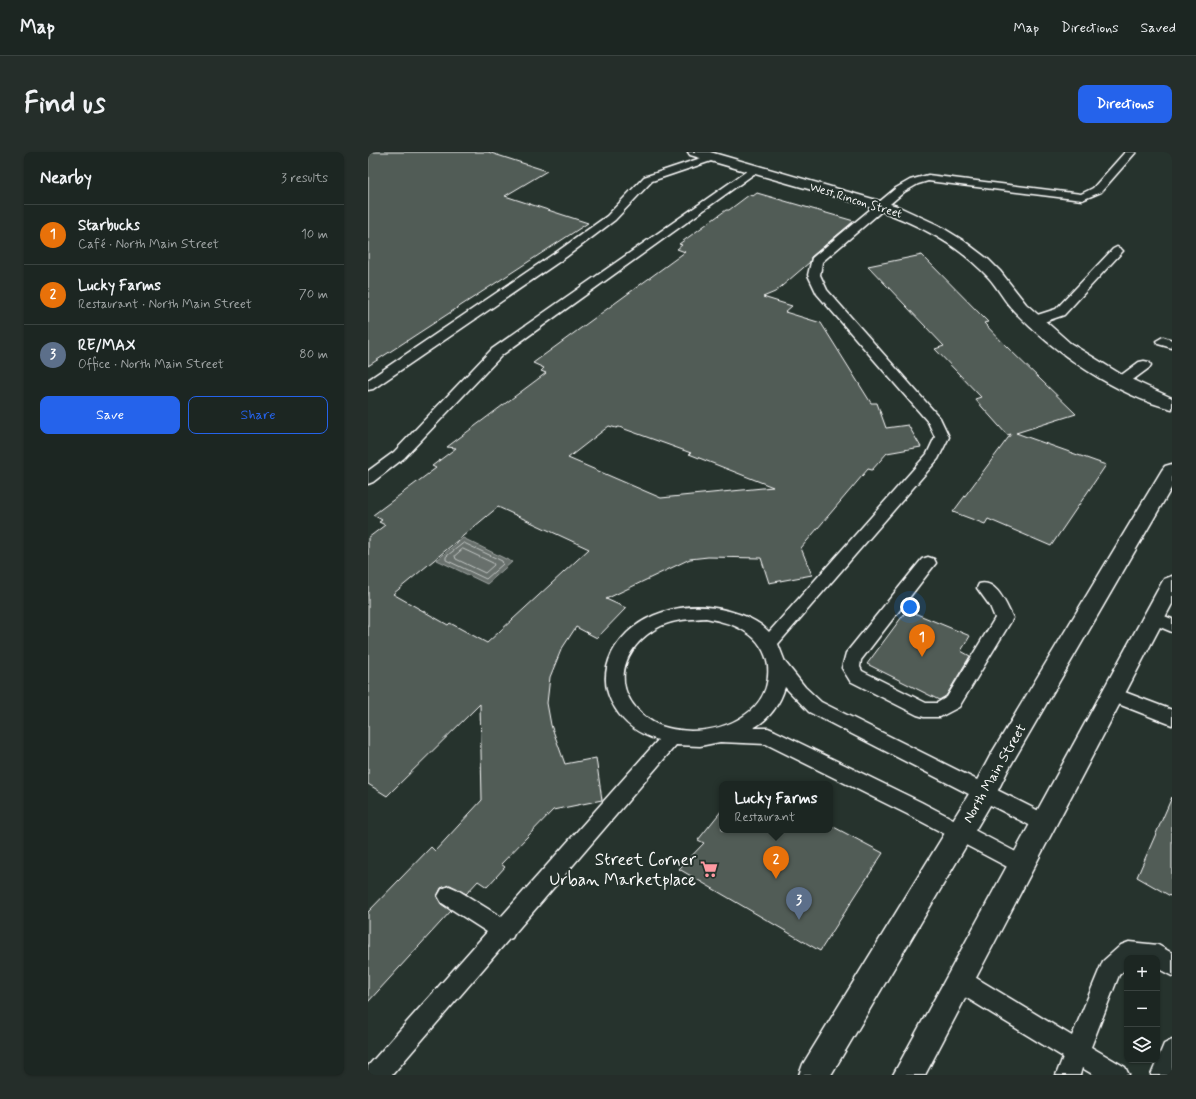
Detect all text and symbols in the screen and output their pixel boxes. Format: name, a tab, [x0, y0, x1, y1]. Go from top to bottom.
text: Map	[20, 15, 55, 40]
text: Map	[1013, 19, 1039, 37]
text: Directions	[1061, 19, 1119, 37]
text: Saved	[1141, 19, 1176, 37]
button: Directions	[1078, 85, 1172, 123]
text: Find us	[24, 86, 105, 123]
text: Nearby	[40, 167, 92, 189]
text: 3 results	[281, 170, 328, 187]
street label: West Rincon Street	[808, 179, 904, 223]
text: Starbucks	[78, 216, 140, 236]
text: 1	[50, 226, 56, 243]
text: 10 m	[301, 226, 328, 243]
text: Café · North Main Street	[78, 236, 219, 253]
text: Lucky Farms	[78, 276, 161, 296]
text: 2	[50, 286, 56, 303]
text: 70 m	[299, 286, 328, 303]
text: Restaurant · North Main Street	[78, 296, 252, 313]
text: RE/MAX	[78, 336, 136, 356]
text: 3	[50, 346, 56, 363]
text: 80 m	[299, 346, 328, 363]
text: Office · North Main Street	[78, 356, 224, 373]
button: Save	[40, 396, 180, 434]
button: Share	[188, 396, 328, 434]
your location	[900, 597, 920, 617]
pin: 1	[909, 624, 935, 657]
street label: North Main Street	[959, 720, 1031, 826]
popup	[719, 781, 833, 833]
text: Lucky Farms	[735, 789, 817, 809]
text: Restaurant	[735, 809, 795, 826]
pin: 2	[763, 846, 789, 879]
place label: Street Corner Urban Marketplace	[550, 849, 697, 891]
supermarket icon: Street Corner Urban Marketplace	[699, 859, 719, 879]
pin: 3	[786, 887, 812, 920]
map controls	[1124, 955, 1160, 1063]
button: +	[1124, 955, 1160, 991]
button: −	[1124, 991, 1160, 1027]
button: layers	[1124, 1027, 1160, 1063]

